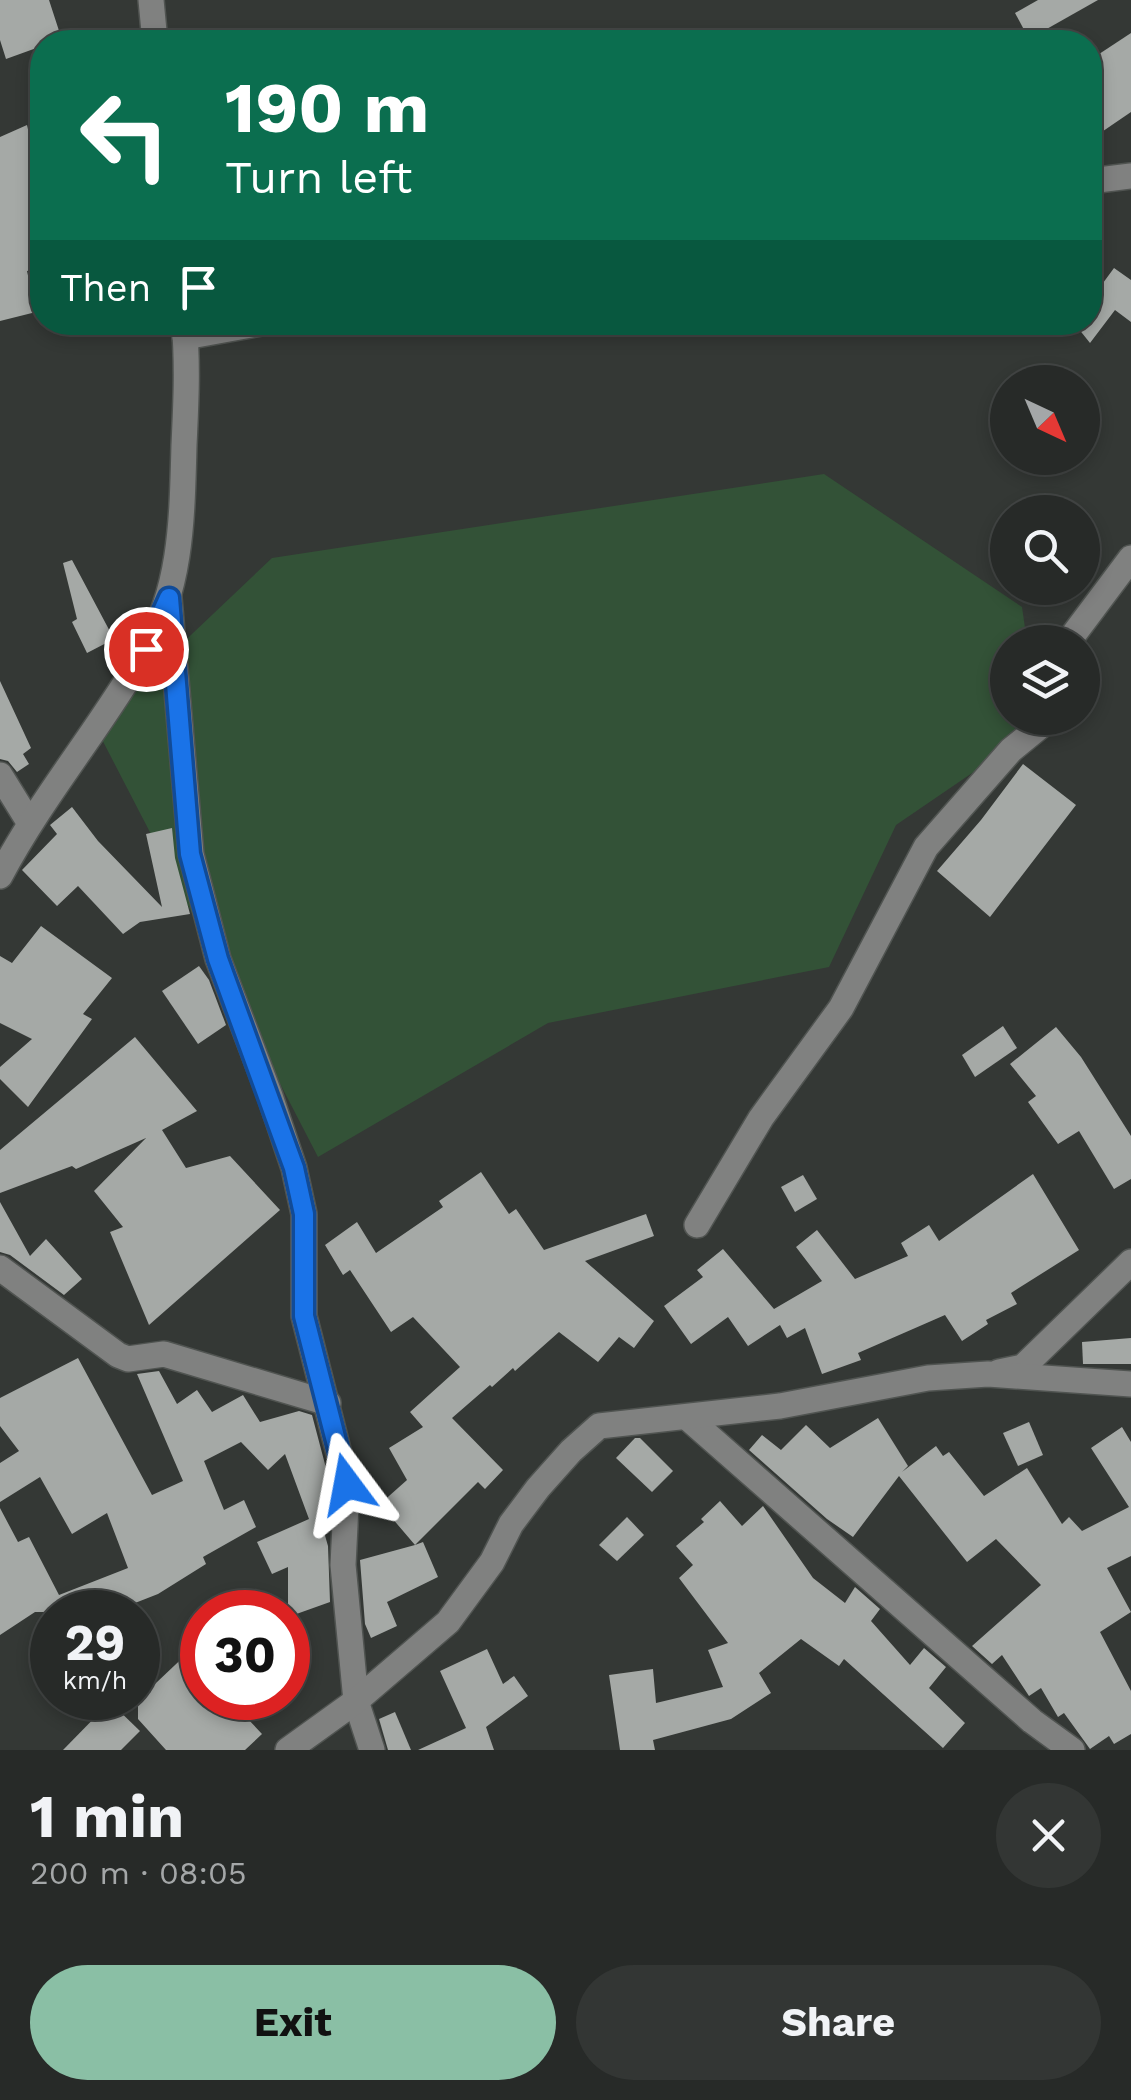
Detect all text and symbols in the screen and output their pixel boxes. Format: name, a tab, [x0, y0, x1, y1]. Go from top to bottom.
text: 190 m	[225, 67, 429, 149]
icon: left	[60, 70, 190, 200]
text: Turn left	[225, 151, 412, 204]
icon: arrive	[171, 260, 226, 315]
text: Then	[60, 266, 151, 310]
north arrow	[990, 365, 1100, 475]
map controls	[990, 365, 1100, 735]
button: search	[990, 495, 1100, 605]
pin	[104, 607, 189, 692]
icon: arrive	[119, 622, 174, 677]
button: layers	[990, 625, 1100, 735]
position arrow	[295, 1432, 399, 1536]
speed limit sign: 30	[180, 1590, 310, 1720]
text: 29	[65, 1613, 125, 1672]
text: km/h	[63, 1666, 127, 1695]
text: 1 min	[30, 1781, 184, 1852]
button: close	[996, 1783, 1101, 1888]
text: 200 m · 08:05	[30, 1854, 247, 1892]
button: Exit	[30, 1965, 556, 2080]
button: Share	[576, 1965, 1101, 2080]

